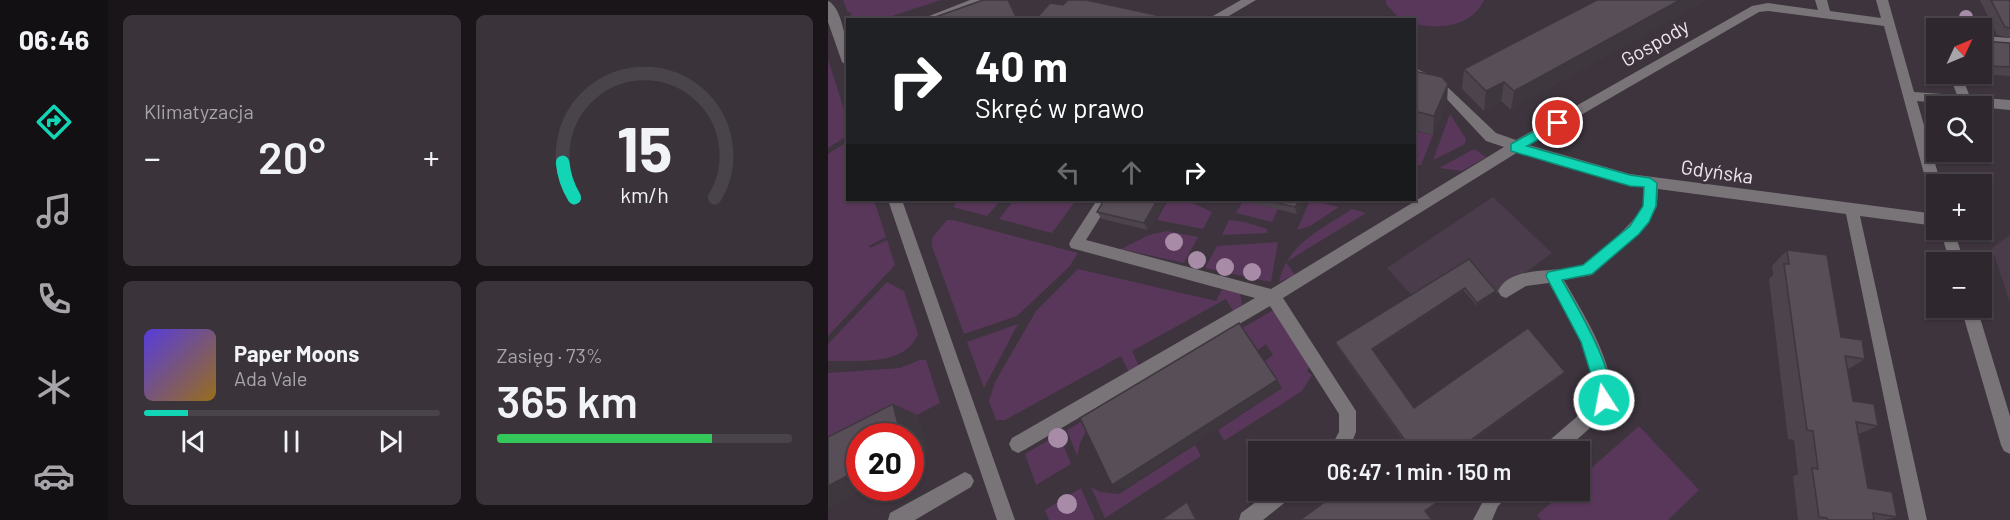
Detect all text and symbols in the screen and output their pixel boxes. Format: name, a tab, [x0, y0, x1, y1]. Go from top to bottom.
street label: Gospody	[1616, 13, 1693, 71]
north arrow	[1926, 18, 1992, 84]
map controls	[1926, 18, 1992, 318]
text: 06:46	[19, 23, 89, 55]
text: 40 m	[975, 40, 1068, 90]
icon: right	[876, 42, 954, 120]
text: Skręć w prawo	[975, 91, 1145, 123]
button: search	[1926, 96, 1992, 162]
pin	[1532, 97, 1583, 148]
text: Klimatyzacja	[144, 99, 254, 123]
icon: directions	[33, 101, 75, 143]
icon: arrive	[1541, 106, 1574, 139]
text: 15	[616, 110, 672, 184]
text: 20°	[258, 129, 325, 183]
text: −	[144, 137, 161, 177]
text: +	[423, 137, 440, 177]
street label: Gdyńska	[1679, 154, 1755, 188]
icon: left	[1052, 156, 1085, 189]
icon: ahead	[1115, 156, 1148, 189]
icon: right	[1178, 156, 1211, 189]
button: +	[1926, 174, 1992, 240]
text: km/h	[620, 182, 669, 207]
icon: music	[33, 190, 75, 232]
button: −	[1926, 252, 1992, 318]
icon: phone	[33, 278, 75, 320]
text: Paper Moons	[234, 340, 359, 366]
text: Zasięg · 73%	[497, 343, 603, 367]
icon: climate	[33, 366, 75, 408]
text: Ada Vale	[234, 366, 307, 390]
position arrow	[1572, 368, 1636, 432]
text: 365 km	[497, 373, 638, 427]
speed limit sign: 20	[846, 423, 924, 501]
icon: previous	[177, 425, 210, 458]
icon: pause	[275, 425, 308, 458]
icon: next	[374, 425, 407, 458]
icon: car	[33, 455, 75, 497]
text: 06:47 · 1 min · 150 m	[1327, 458, 1511, 484]

